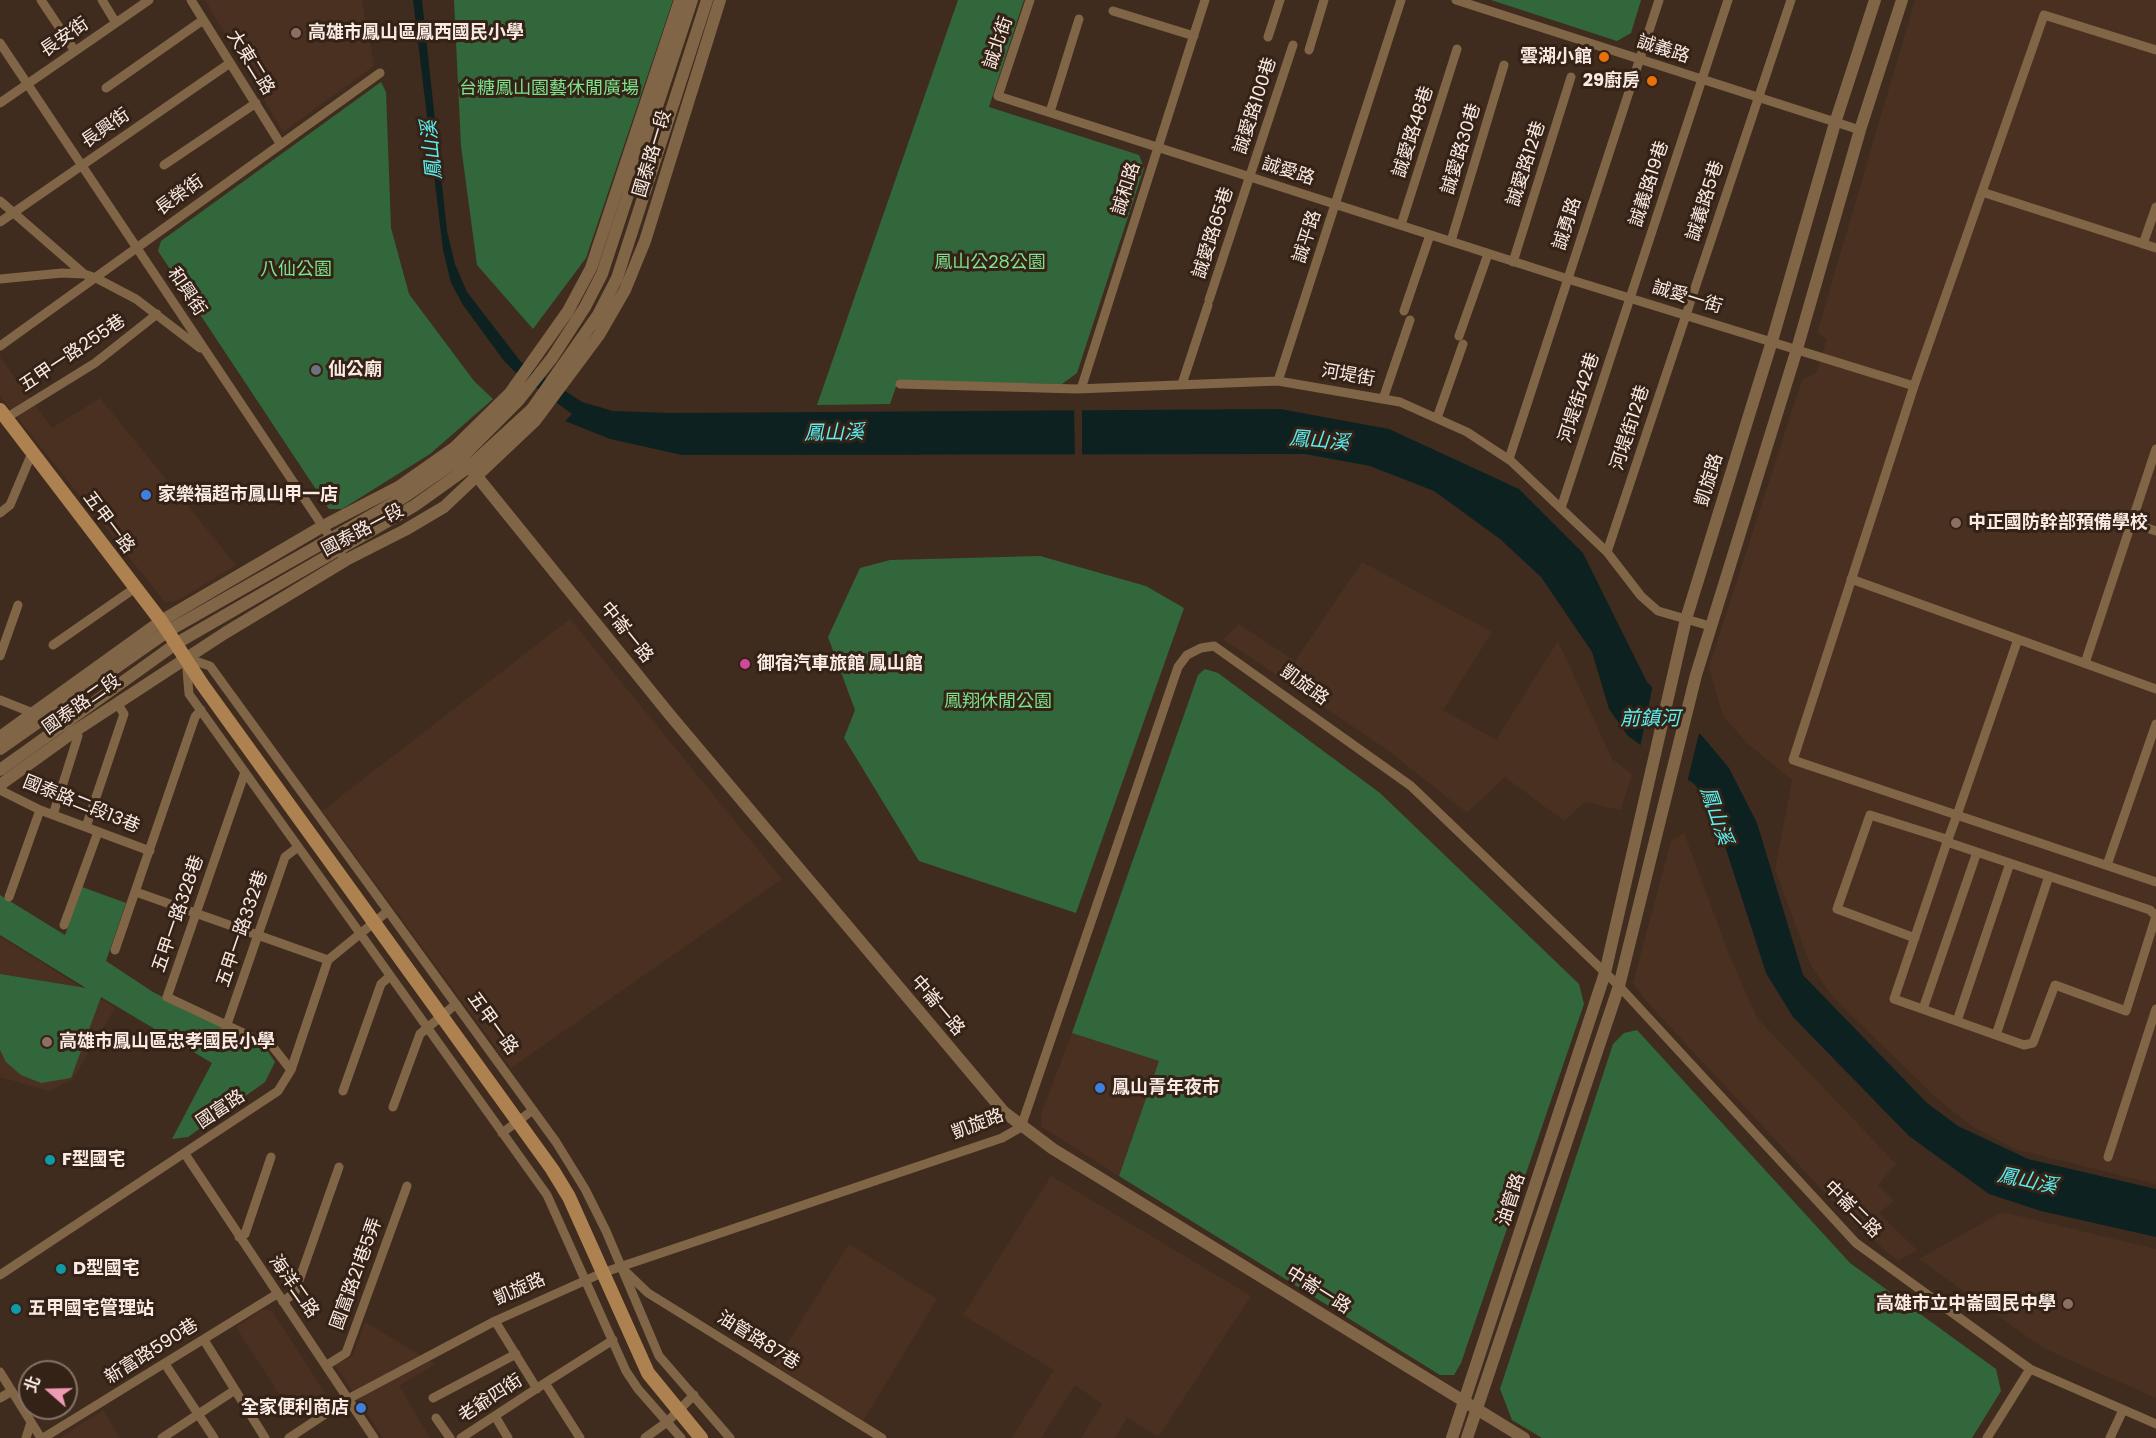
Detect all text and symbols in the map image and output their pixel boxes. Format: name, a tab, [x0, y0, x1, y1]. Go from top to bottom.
street label: 長安街	[37, 14, 93, 62]
street label: 誠北街	[980, 14, 1018, 72]
place label: 高雄市鳳山區鳳西國民小學	[308, 22, 524, 44]
marker: 高雄市鳳山區鳳西國民小學	[289, 26, 303, 40]
street label: 大東二路	[222, 27, 278, 99]
street label: 誠義路	[1634, 31, 1692, 69]
place label: 雲湖小館	[1520, 46, 1592, 68]
marker: 雲湖小館	[1597, 50, 1611, 64]
street label: 誠愛路100巷	[1230, 55, 1282, 157]
place label: 29廚房	[1583, 70, 1640, 92]
marker: 29廚房	[1645, 74, 1659, 88]
park label: 台糖鳳山園藝休閒廣場	[459, 78, 639, 100]
street label: 誠愛路48巷	[1389, 84, 1439, 180]
street label: 誠愛路30巷	[1438, 101, 1486, 197]
street label: 長興街	[78, 105, 134, 153]
street label: 國泰路一段	[630, 108, 676, 200]
water label: 鳳山溪	[418, 119, 448, 181]
street label: 誠愛路12巷	[1503, 119, 1551, 209]
street label: 誠義路19巷	[1626, 138, 1674, 230]
street label: 誠愛路	[1259, 153, 1317, 191]
street label: 誠義路5巷	[1683, 158, 1729, 244]
street label: 誠和路	[1108, 160, 1146, 218]
street label: 長榮街	[152, 171, 208, 221]
street label: 誠愛路65巷	[1189, 185, 1239, 281]
street label: 誠勇路	[1549, 195, 1587, 253]
street label: 誠平路	[1289, 208, 1327, 266]
park label: 鳳山公28公園	[934, 252, 1046, 274]
park label: 八仙公園	[260, 259, 332, 281]
street label: 和興街	[162, 264, 210, 320]
street label: 誠愛一街	[1649, 277, 1725, 319]
street label: 五甲一路255巷	[16, 311, 130, 397]
street label: 河堤街42巷	[1555, 350, 1605, 446]
place label: 仙公廟	[328, 359, 382, 381]
street label: 河堤街	[1320, 361, 1376, 391]
marker: 仙公廟	[309, 363, 323, 377]
street label: 河堤街12巷	[1607, 383, 1655, 473]
water label: 鳳山溪	[804, 421, 864, 447]
water label: 鳳山溪	[1288, 427, 1350, 457]
street label: 凱旋路	[1692, 451, 1728, 509]
place label: 家樂福超市鳳山甲一店	[158, 484, 338, 506]
street label: 五甲一路	[78, 488, 138, 558]
marker: 家樂福超市鳳山甲一店	[139, 488, 153, 502]
street label: 國泰路一段	[318, 500, 408, 562]
place label: 中正國防幹部預備學校	[1968, 512, 2148, 534]
marker: 中正國防幹部預備學校	[1949, 516, 1963, 530]
street label: 中崙一路	[595, 598, 657, 668]
place label: 御宿汽車旅館 鳳山館	[757, 653, 923, 675]
marker: 御宿汽車旅館 鳳山館	[738, 657, 752, 671]
street label: 凱旋路	[1276, 661, 1332, 711]
street label: 國泰路二段	[39, 670, 125, 740]
park label: 鳳翔休閒公園	[944, 691, 1052, 713]
water label: 前鎮河	[1620, 708, 1680, 732]
street label: 國泰路二段13巷	[19, 772, 143, 838]
water label: 鳳山溪	[1694, 784, 1736, 848]
street label: 五甲一路328巷	[149, 853, 209, 975]
street label: 五甲一路332巷	[213, 868, 273, 990]
street label: 中崙一路	[906, 971, 968, 1041]
street label: 五甲一路	[462, 989, 522, 1059]
place label: 高雄市鳳山區忠孝國民小學	[59, 1031, 275, 1053]
marker: 高雄市鳳山區忠孝國民小學	[40, 1035, 54, 1049]
place label: 鳳山青年夜市	[1112, 1077, 1220, 1099]
marker: 鳳山青年夜市	[1093, 1081, 1107, 1095]
street label: 國富路	[193, 1086, 249, 1134]
street label: 凱旋路	[949, 1105, 1007, 1145]
place label: F型國宅	[62, 1149, 126, 1171]
marker: F型國宅	[43, 1153, 57, 1167]
water label: 鳳山溪	[1995, 1164, 2059, 1200]
street label: 油管路	[1493, 1171, 1531, 1229]
street label: 中崙二路	[1819, 1177, 1885, 1243]
street label: 國富路21巷5弄	[327, 1215, 387, 1333]
street label: 海洋二路	[264, 1251, 322, 1323]
place label: D型國宅	[73, 1258, 140, 1280]
marker: D型國宅	[54, 1262, 68, 1276]
street label: 中崙一路	[1282, 1263, 1354, 1319]
street label: 凱旋路	[491, 1269, 549, 1311]
place label: 高雄市立中崙國民中學	[1876, 1293, 2056, 1315]
marker: 高雄市立中崙國民中學	[2061, 1297, 2075, 1311]
place label: 五甲國宅管理站	[28, 1298, 154, 1320]
marker: 五甲國宅管理站	[9, 1302, 23, 1316]
street label: 油管路87巷	[713, 1307, 803, 1375]
street label: 新富路590巷	[101, 1315, 203, 1389]
north arrow	[18, 1360, 78, 1420]
street label: 老爺四街	[455, 1370, 527, 1428]
text: 北	[19, 1373, 46, 1396]
place label: 全家便利商店	[241, 1397, 349, 1419]
marker: 全家便利商店	[354, 1401, 368, 1415]

